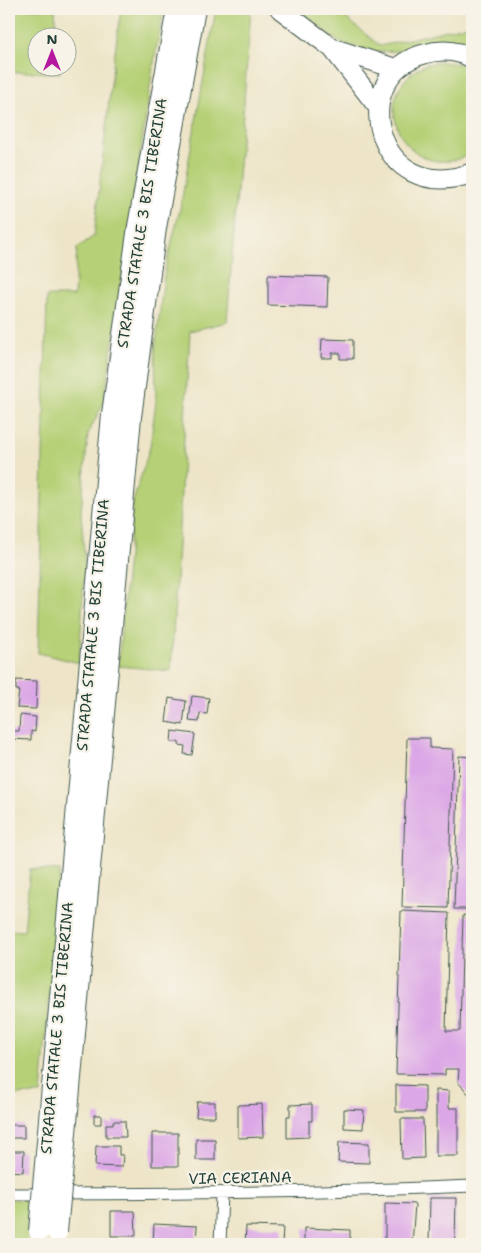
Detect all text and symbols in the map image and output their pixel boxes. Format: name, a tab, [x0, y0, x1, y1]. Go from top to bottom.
north arrow	[28, 28, 78, 78]
text: N	[46, 30, 58, 48]
street label: STRADA STATALE 3 BIS TIBERINA	[112, 96, 172, 349]
street label: STRADA STATALE 3 BIS TIBERINA	[72, 498, 114, 752]
street label: STRADA STATALE 3 BIS TIBERINA	[36, 901, 78, 1155]
street label: VIA CERIANA	[188, 1167, 292, 1189]

